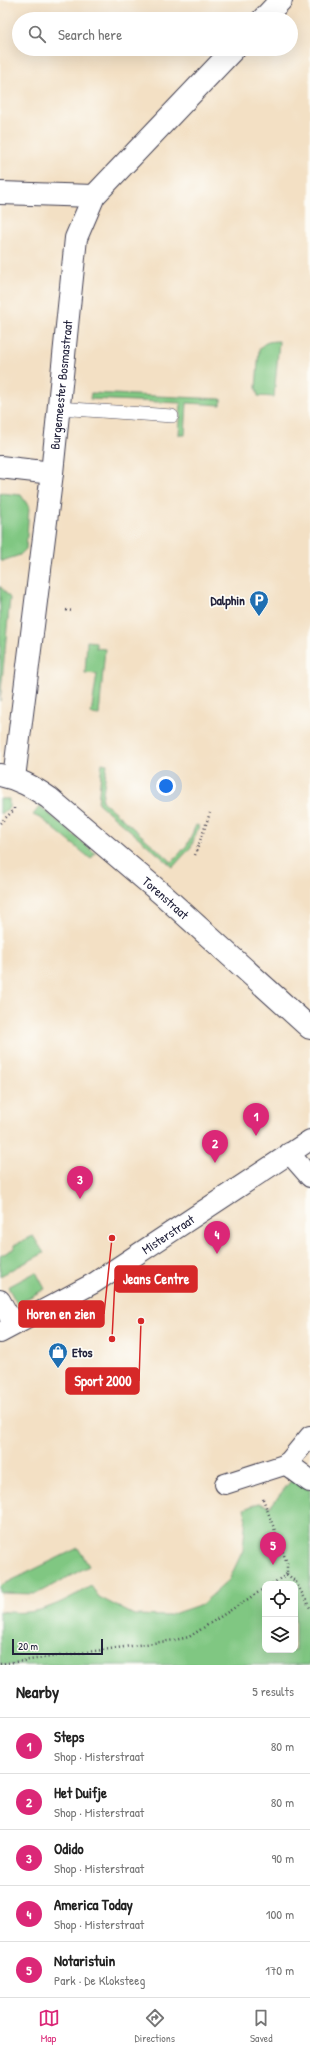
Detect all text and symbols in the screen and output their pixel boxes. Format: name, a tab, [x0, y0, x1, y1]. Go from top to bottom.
search box	[12, 12, 298, 56]
icon: search	[26, 23, 48, 45]
text: Search here	[58, 24, 122, 45]
street label: Burgemeester Bosmastraat	[45, 319, 77, 450]
parking icon: Dalphin	[248, 589, 270, 617]
place label: Dalphin	[210, 591, 245, 610]
your location	[156, 776, 176, 796]
street label: Torenstraat	[139, 872, 193, 924]
pin: 1	[243, 1103, 269, 1136]
pin: 2	[202, 1130, 228, 1163]
pin: 3	[67, 1166, 93, 1199]
street label: Misterstraat	[138, 1210, 198, 1258]
pin: 4	[204, 1221, 230, 1254]
callout: Jeans Centre	[115, 1266, 197, 1292]
text: Jeans Centre	[123, 1269, 190, 1288]
callout: Horen en zien	[19, 1301, 104, 1327]
text: Horen en zien	[27, 1304, 95, 1323]
shop icon: Etos	[47, 1341, 69, 1369]
place label: Etos	[72, 1343, 92, 1361]
callout: Sport 2000	[66, 1368, 139, 1394]
text: Sport 2000	[75, 1371, 132, 1392]
pin: 5	[260, 1532, 286, 1565]
map controls	[262, 1581, 298, 1653]
button: locate	[262, 1581, 298, 1617]
button: layers	[262, 1617, 298, 1653]
scale bar	[12, 1637, 103, 1656]
text: 20 m	[18, 1639, 38, 1653]
text: Nearby	[16, 1680, 59, 1703]
text: 5 results	[252, 1682, 294, 1700]
text: Steps	[54, 1726, 84, 1747]
text: 1	[27, 1737, 31, 1755]
text: 80 m	[271, 1737, 294, 1755]
text: Shop · Misterstraat	[54, 1747, 144, 1765]
text: Het Duifje	[54, 1782, 107, 1803]
text: 2	[26, 1793, 32, 1811]
text: 80 m	[271, 1793, 294, 1811]
text: Shop · Misterstraat	[54, 1803, 144, 1821]
text: Odido	[54, 1838, 83, 1859]
text: 3	[26, 1849, 32, 1867]
text: 90 m	[272, 1849, 294, 1867]
text: Shop · Misterstraat	[54, 1859, 144, 1877]
text: America Today	[54, 1894, 133, 1915]
text: 4	[27, 1905, 31, 1923]
text: 100 m	[266, 1905, 294, 1923]
text: Shop · Misterstraat	[54, 1915, 144, 1933]
text: Notaristuin	[54, 1950, 115, 1971]
text: 5	[26, 1961, 32, 1979]
text: 170 m	[265, 1961, 294, 1979]
text: Park · De Kloksteeg	[54, 1971, 145, 1989]
tab: Map	[38, 2007, 60, 2045]
tab: Directions	[135, 2007, 175, 2045]
tab: Saved	[250, 2007, 272, 2045]

